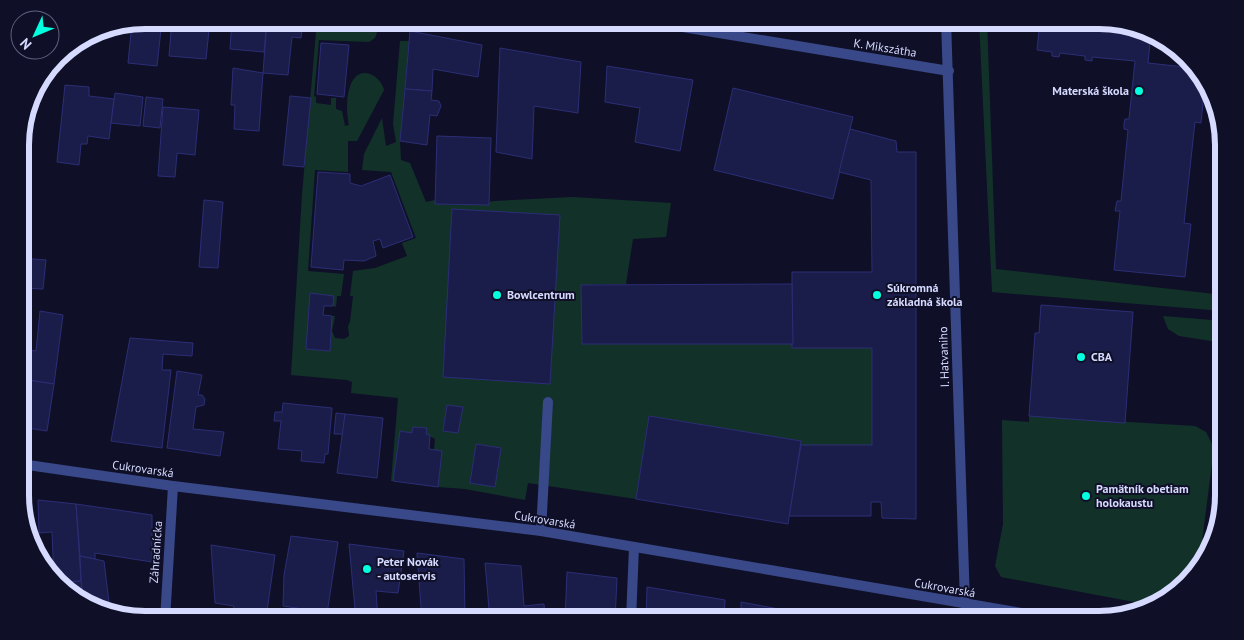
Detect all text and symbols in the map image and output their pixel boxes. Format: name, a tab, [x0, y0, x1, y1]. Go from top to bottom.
north arrow	[10, 10, 60, 60]
text: N	[16, 34, 35, 54]
street label: K. Mikszátha	[853, 35, 918, 60]
place label: Materská škola	[1052, 83, 1129, 98]
marker: Materská škola	[1133, 85, 1145, 97]
place label: Súkromná základná škola	[887, 280, 963, 309]
place label: Bowlcentrum	[507, 287, 575, 302]
marker: Bowlcentrum	[491, 289, 503, 301]
marker: Súkromná základná škola	[871, 289, 883, 301]
street label: I. Hatvaniho	[935, 326, 952, 388]
place label: CBA	[1091, 349, 1113, 364]
marker: CBA	[1075, 351, 1087, 363]
street label: Cukrovarská	[111, 457, 175, 480]
place label: Pamätník obetiam holokaustu	[1096, 481, 1189, 510]
marker: Pamätník obetiam holokaustu	[1080, 490, 1092, 502]
street label: Cukrovarská	[513, 507, 577, 532]
street label: Záhradnícka	[146, 520, 165, 584]
place label: Peter Novák - autoservis	[377, 554, 439, 583]
marker: Peter Novák - autoservis	[361, 563, 373, 575]
street label: Cukrovarská	[913, 575, 977, 600]

